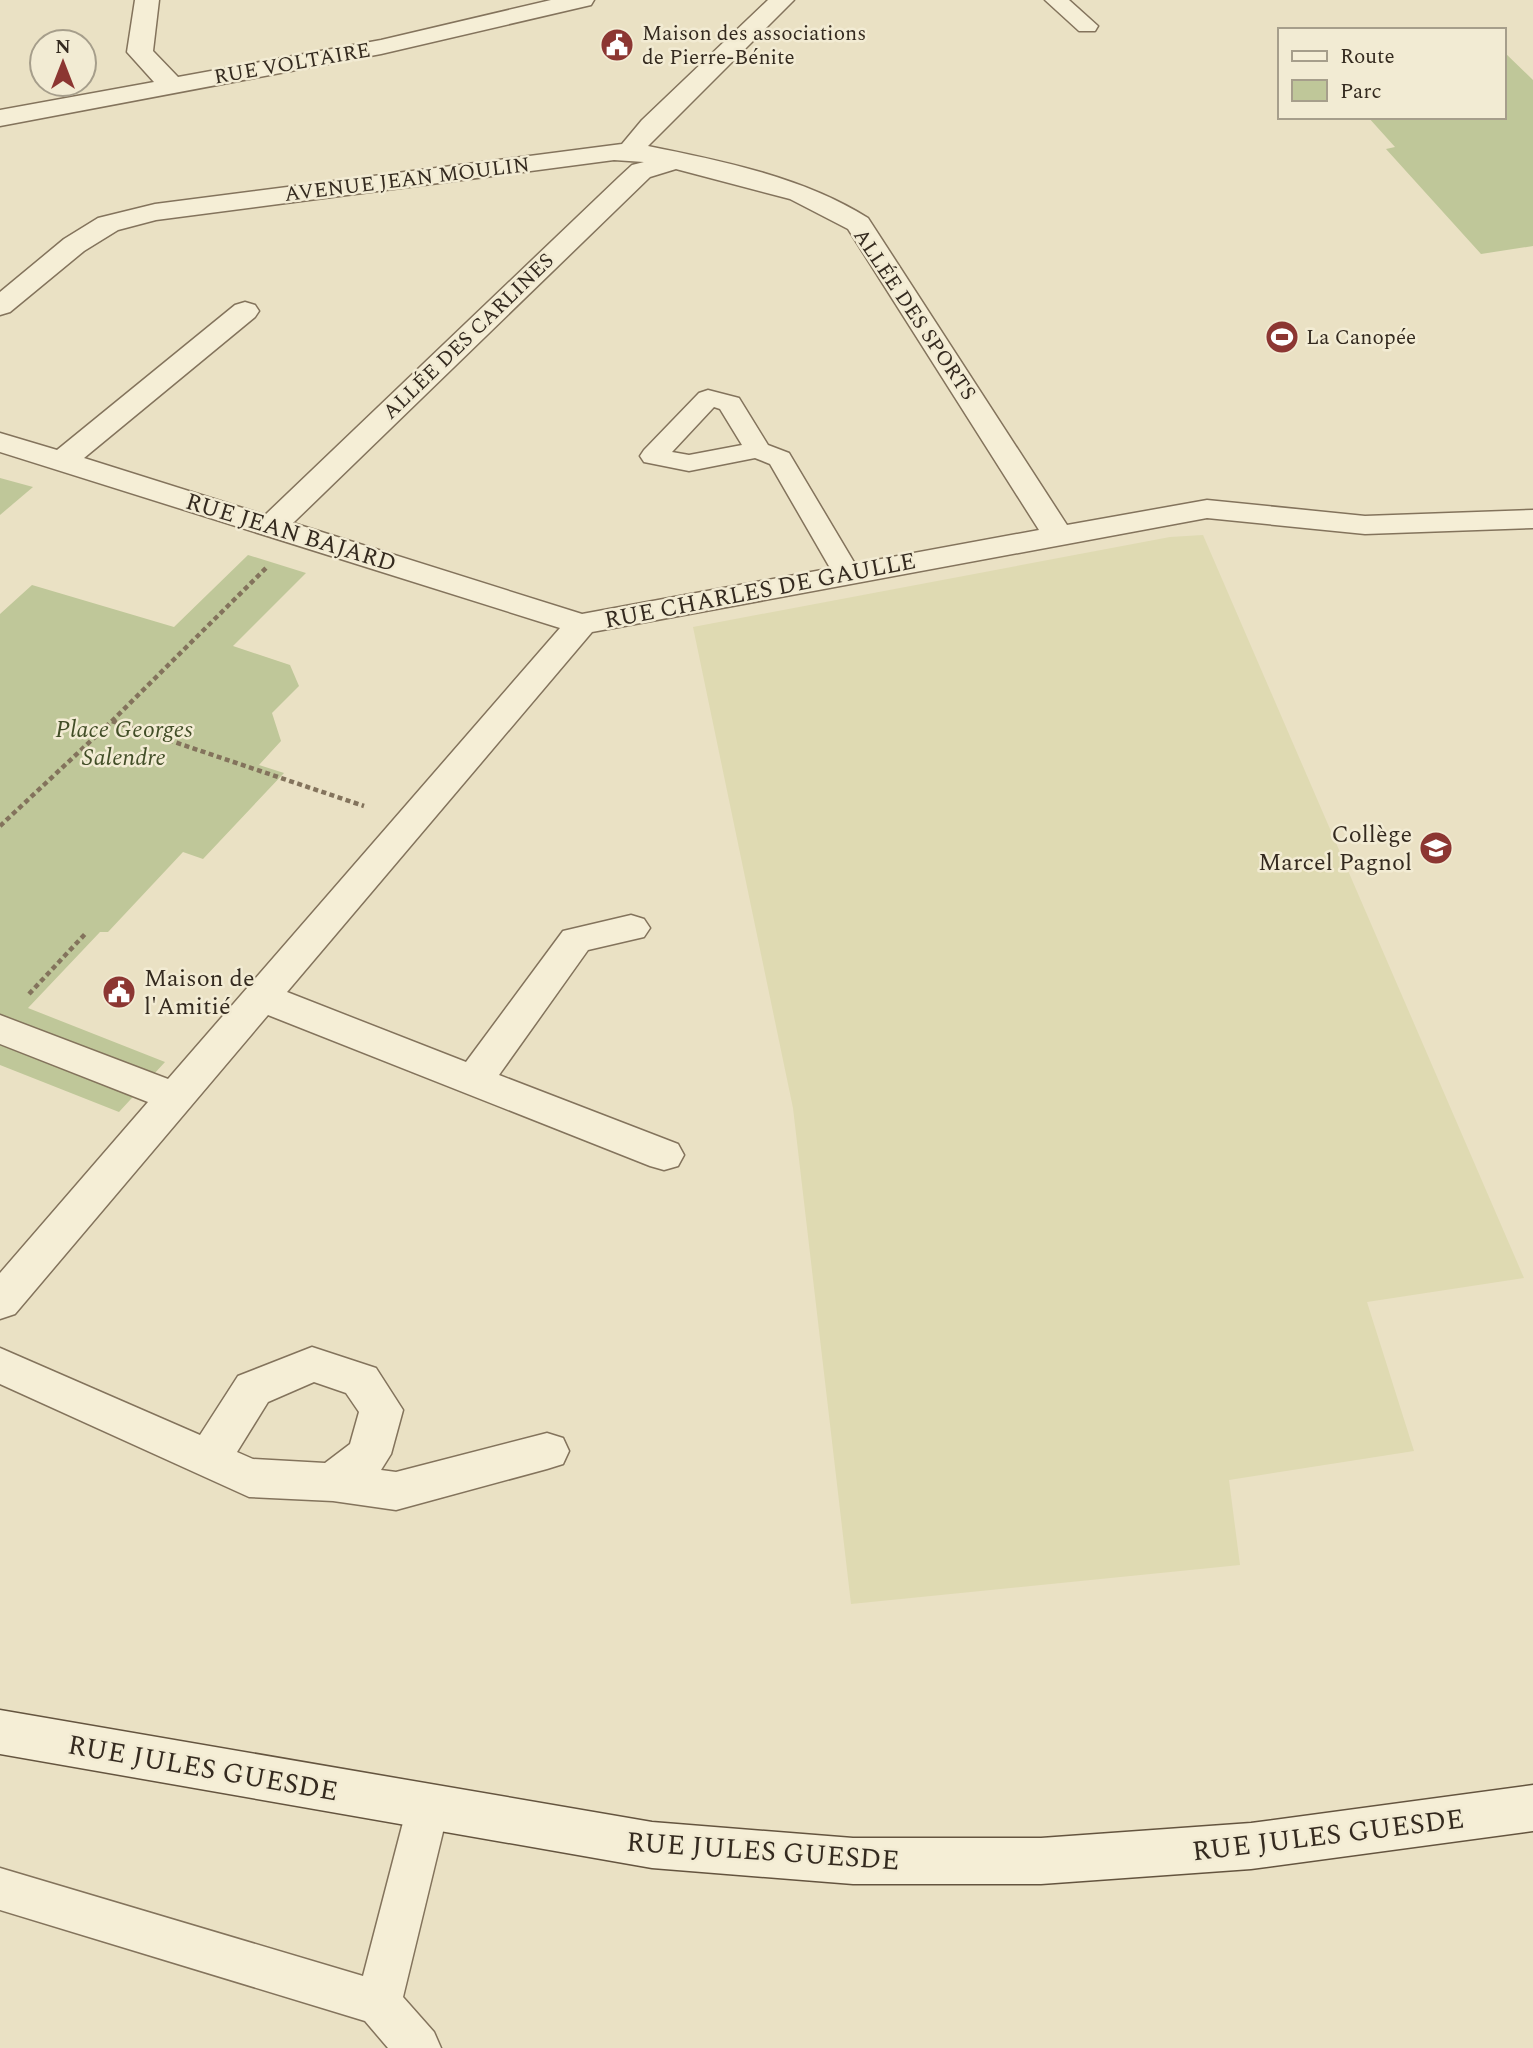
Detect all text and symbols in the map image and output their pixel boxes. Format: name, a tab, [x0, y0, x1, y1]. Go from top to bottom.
place label: Maison des associations de Pierre-Bénite	[642, 18, 866, 74]
public building icon: Maison des associations de Pierre-Bénite	[598, 26, 636, 64]
north arrow	[28, 28, 98, 98]
legend	[1278, 28, 1505, 119]
text: N	[55, 33, 71, 62]
street label: RUE VOLTAIRE	[211, 34, 373, 94]
text: Route	[1340, 41, 1395, 73]
text: Parc	[1340, 76, 1382, 108]
street label: AVENUE JEAN MOULIN	[283, 149, 532, 211]
street label: ALLÉE DES SPORTS	[845, 222, 984, 407]
street label: ALLÉE DES CARLINES	[376, 246, 562, 427]
sports icon: La Canopée	[1263, 318, 1301, 356]
place label: La Canopée	[1306, 322, 1416, 354]
street label: RUE JEAN BAJARD	[181, 484, 400, 582]
street label: RUE CHARLES DE GAULLE	[601, 543, 919, 639]
park label: Place Georges Salendre	[55, 712, 193, 776]
place label: Collège Marcel Pagnol	[1258, 817, 1412, 881]
school or university icon: Collège Marcel Pagnol	[1417, 829, 1455, 867]
place label: Maison de l'Amitié	[144, 961, 255, 1025]
public building icon: Maison de l'Amitié	[100, 973, 138, 1011]
street label: RUE JULES GUESDE	[64, 1724, 341, 1813]
street label: RUE JULES GUESDE	[1190, 1797, 1467, 1874]
street label: RUE JULES GUESDE	[625, 1820, 901, 1882]

